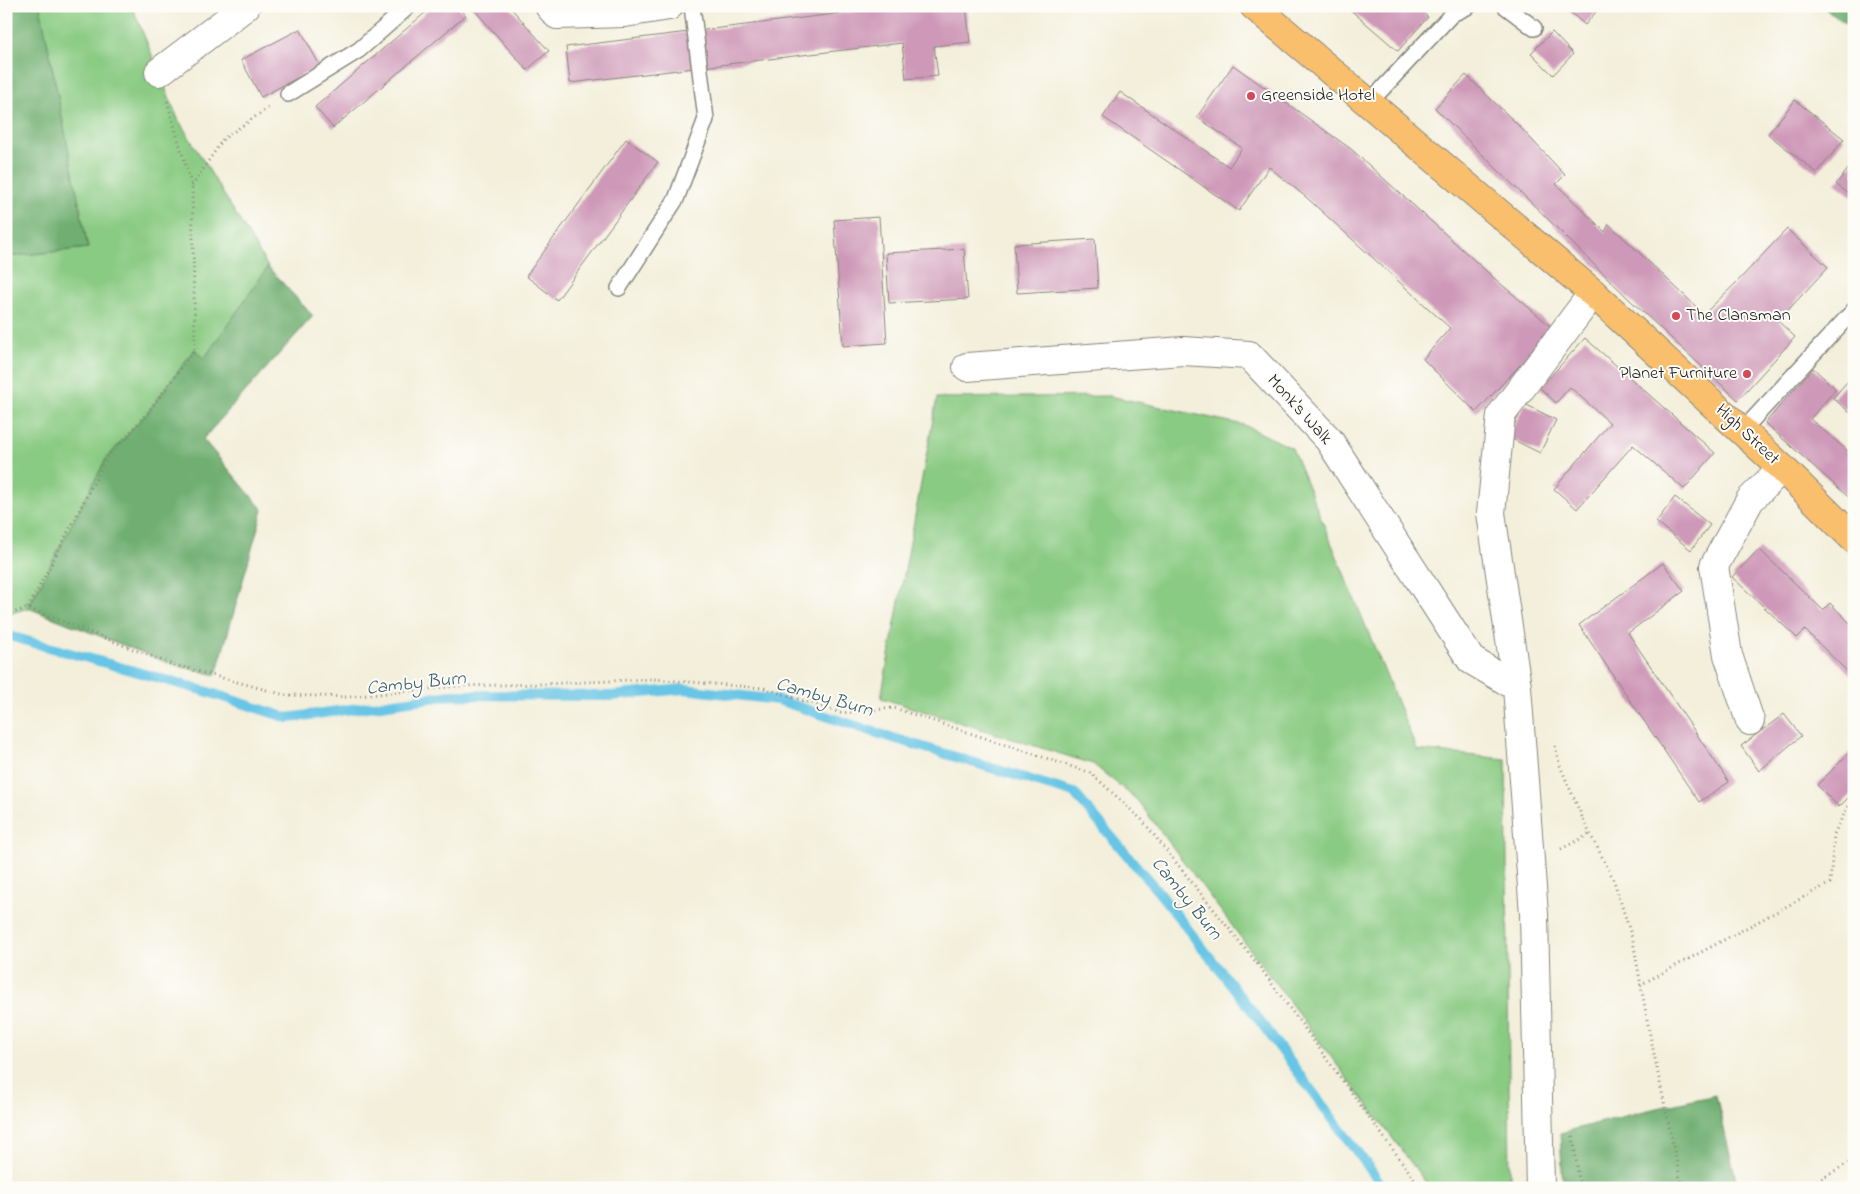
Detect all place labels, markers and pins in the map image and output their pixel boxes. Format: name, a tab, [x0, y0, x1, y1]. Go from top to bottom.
place label: Greenside Hotel	[1261, 83, 1375, 109]
marker: Greenside Hotel	[1245, 90, 1257, 102]
place label: The Clansman	[1686, 303, 1791, 329]
marker: The Clansman	[1670, 310, 1682, 322]
place label: Planet Furniture	[1619, 361, 1738, 387]
marker: Planet Furniture	[1741, 368, 1753, 380]

